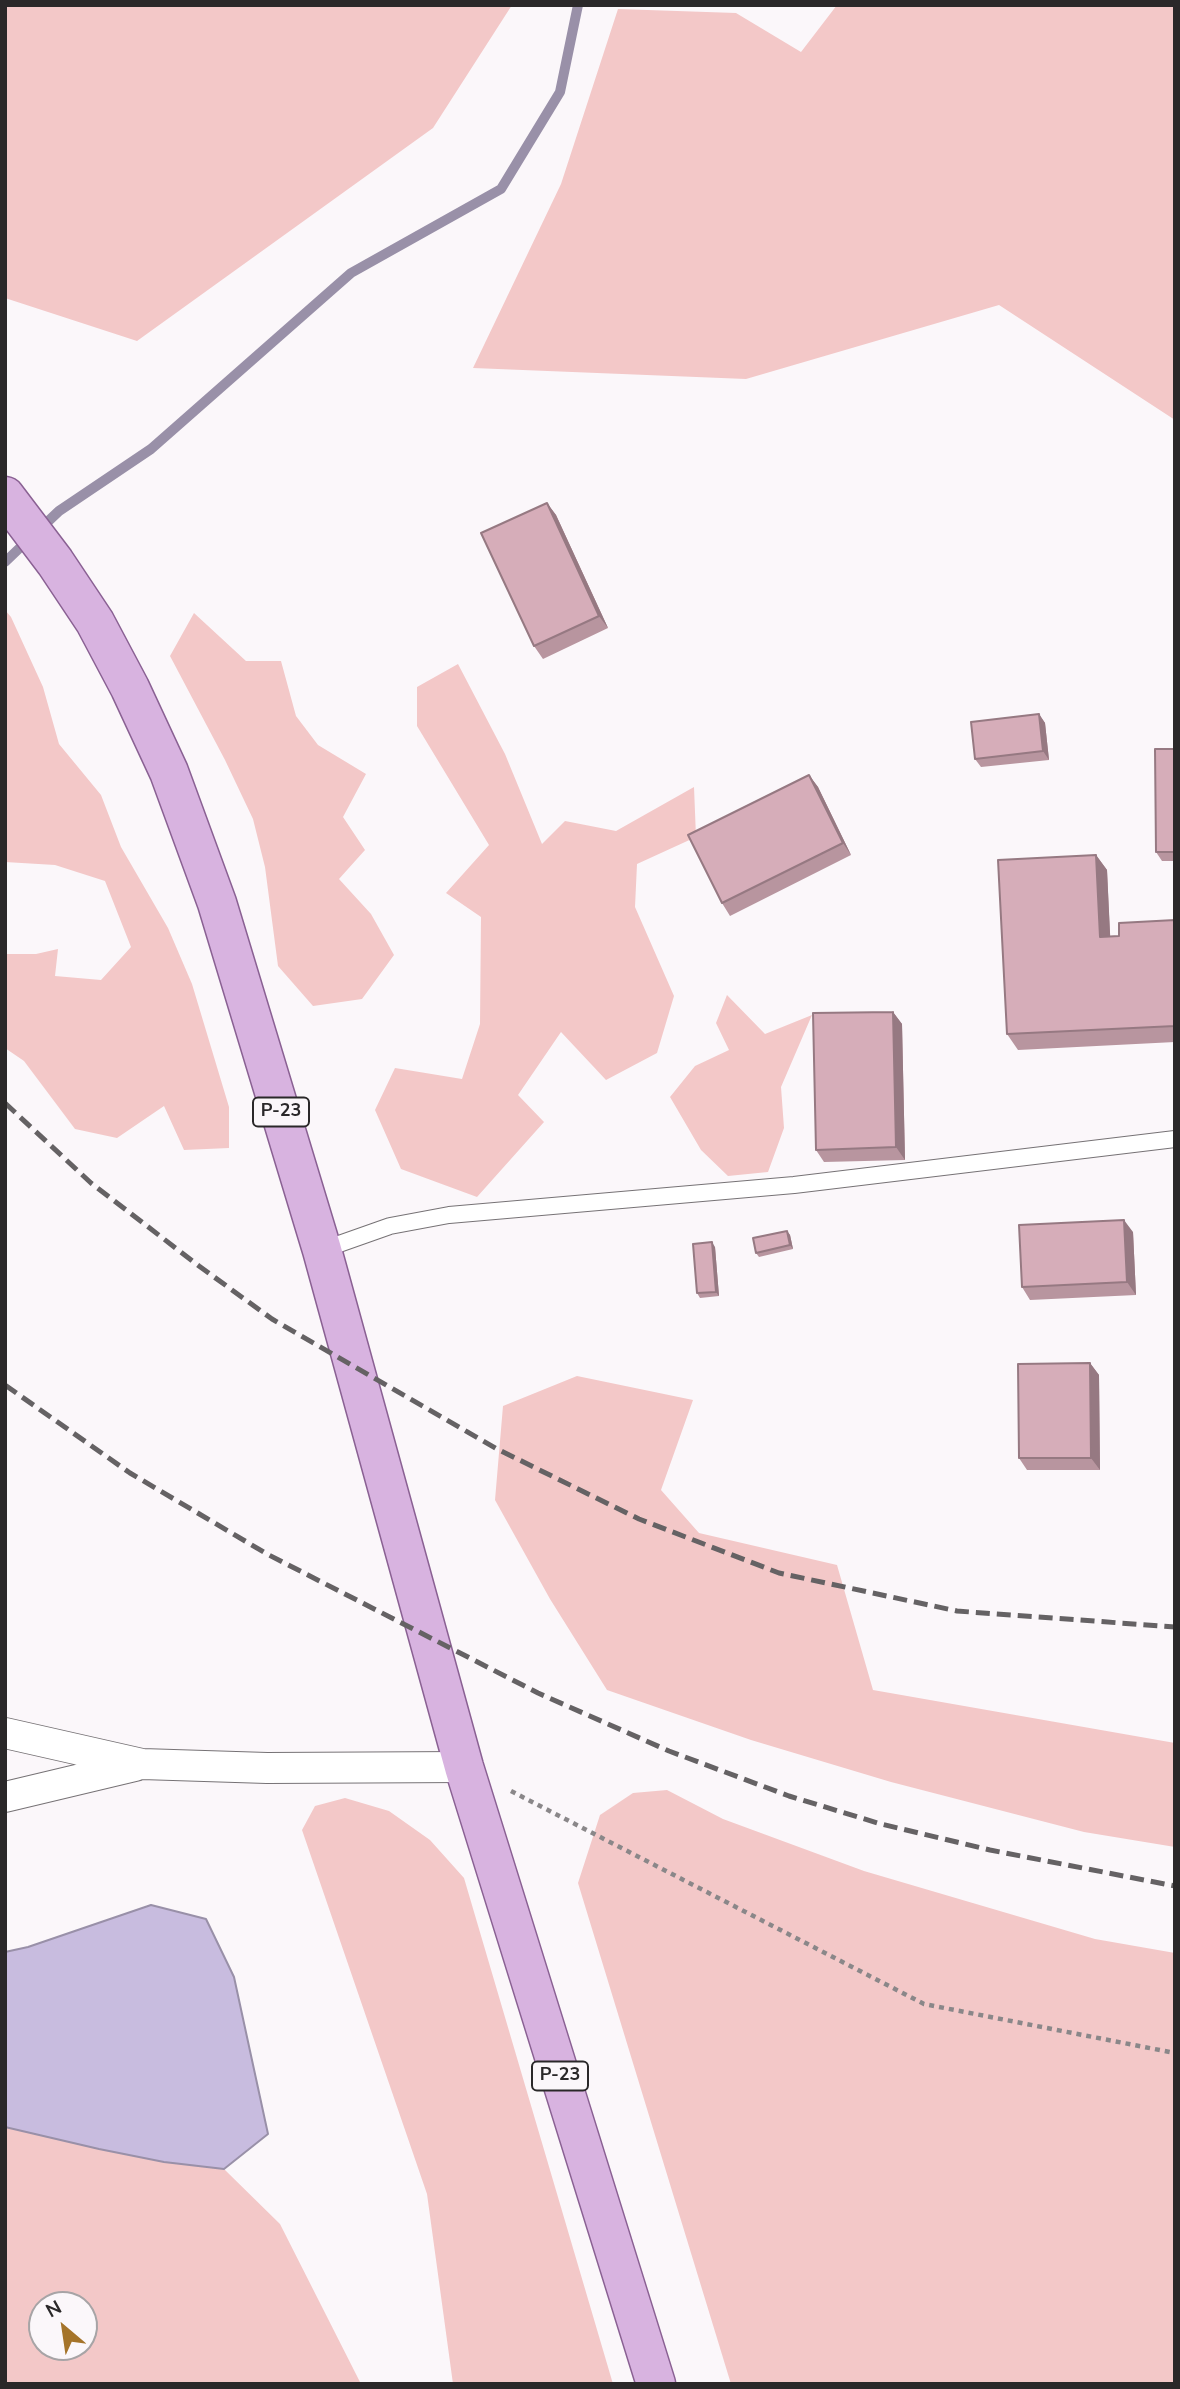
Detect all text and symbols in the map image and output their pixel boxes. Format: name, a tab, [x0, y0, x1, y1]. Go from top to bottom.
road number: Р-23	[253, 1098, 309, 1126]
road number: Р-23	[532, 2062, 588, 2090]
north arrow	[28, 2291, 98, 2361]
text: N	[41, 2295, 66, 2324]

